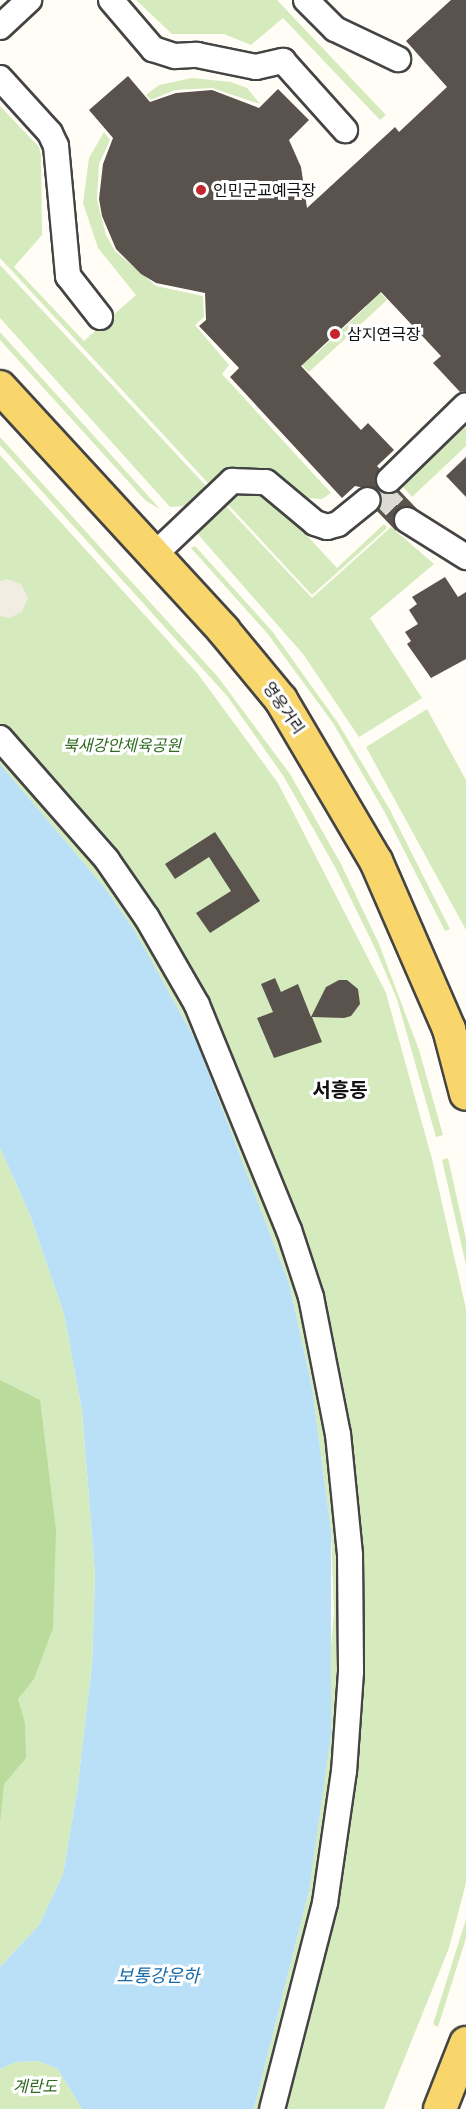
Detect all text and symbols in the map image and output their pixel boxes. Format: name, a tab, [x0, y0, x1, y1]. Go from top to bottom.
place label: 인민군교예극장	[213, 180, 316, 200]
marker: 인민군교예극장	[194, 183, 208, 197]
place label: 삼지연극장	[347, 324, 421, 344]
marker: 삼지연극장	[328, 327, 342, 341]
street label: 영웅거리	[259, 678, 309, 738]
park label: 북새강안체육공원	[63, 735, 181, 755]
district label: 서흥동	[312, 1078, 368, 1102]
water label: 보통강운하	[117, 1965, 199, 1987]
park label: 계란도	[13, 2076, 57, 2096]

